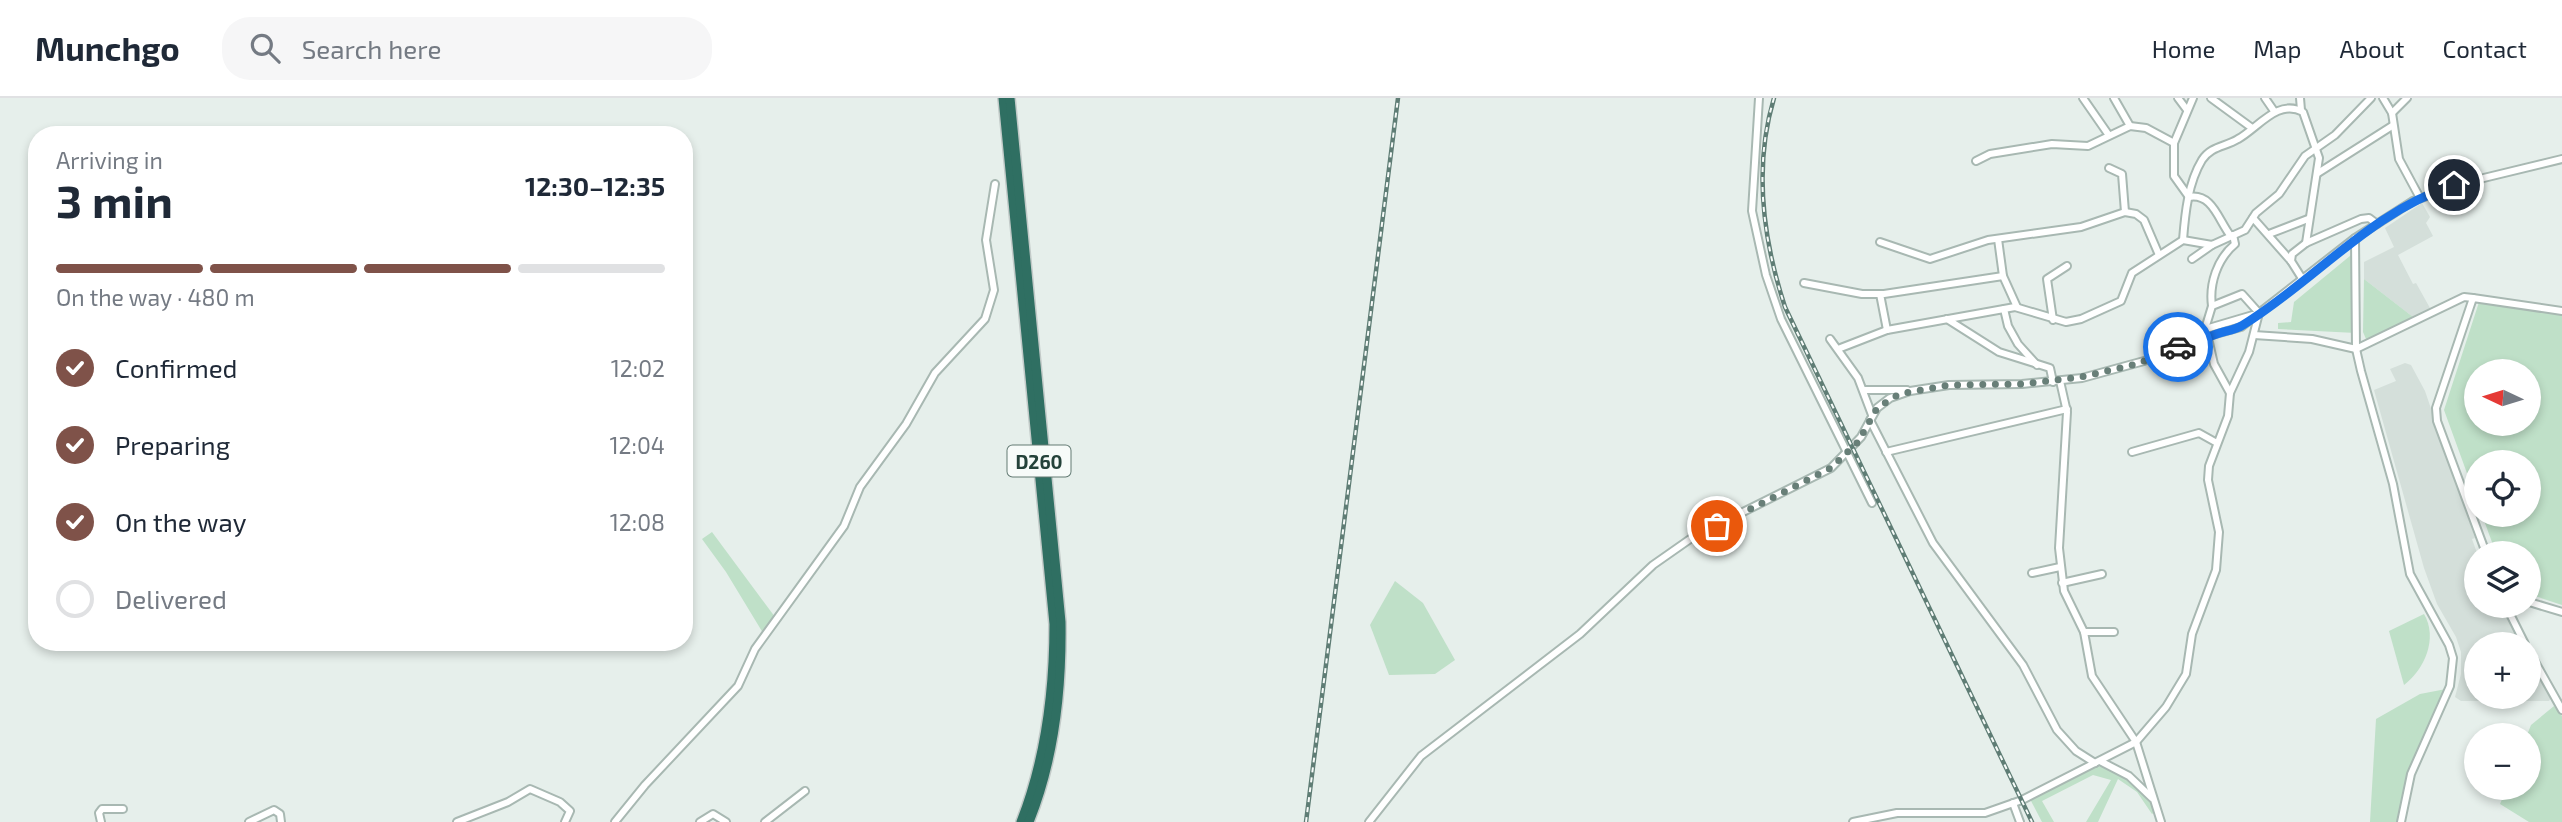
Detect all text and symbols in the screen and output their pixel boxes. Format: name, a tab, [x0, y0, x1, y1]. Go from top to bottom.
search box	[222, 17, 712, 80]
text: Munchgo	[35, 28, 180, 68]
icon: search	[246, 29, 284, 67]
text: Search here	[302, 33, 441, 64]
text: Home	[2152, 34, 2215, 63]
text: Map	[2253, 34, 2301, 63]
text: About	[2339, 34, 2405, 63]
text: Contact	[2443, 34, 2527, 63]
text: Arriving in	[56, 146, 163, 174]
pin	[2424, 155, 2484, 215]
icon: home	[2435, 166, 2473, 204]
text: 12:30–12:35	[525, 170, 665, 201]
text: 3 min	[56, 172, 173, 227]
text: On the way · 480 m	[56, 283, 255, 311]
courier	[2143, 312, 2213, 382]
icon: car	[2159, 328, 2197, 366]
icon: check	[56, 349, 94, 387]
text: Confirmed	[115, 352, 238, 383]
text: 12:02	[611, 354, 665, 382]
north arrow	[2464, 359, 2541, 436]
map controls	[2464, 359, 2541, 800]
icon: check	[56, 426, 94, 464]
text: Preparing	[115, 429, 230, 460]
text: 12:04	[609, 431, 665, 459]
road number: D260	[1007, 446, 1070, 476]
button: locate	[2464, 450, 2541, 527]
pin	[1687, 496, 1747, 556]
icon: check	[56, 503, 94, 541]
text: On the way	[115, 506, 246, 537]
icon: bag	[1698, 507, 1736, 545]
text: 12:08	[610, 508, 665, 536]
button: layers	[2464, 541, 2541, 618]
text: Delivered	[115, 583, 227, 614]
button: +	[2464, 632, 2541, 709]
button: −	[2464, 723, 2541, 800]

